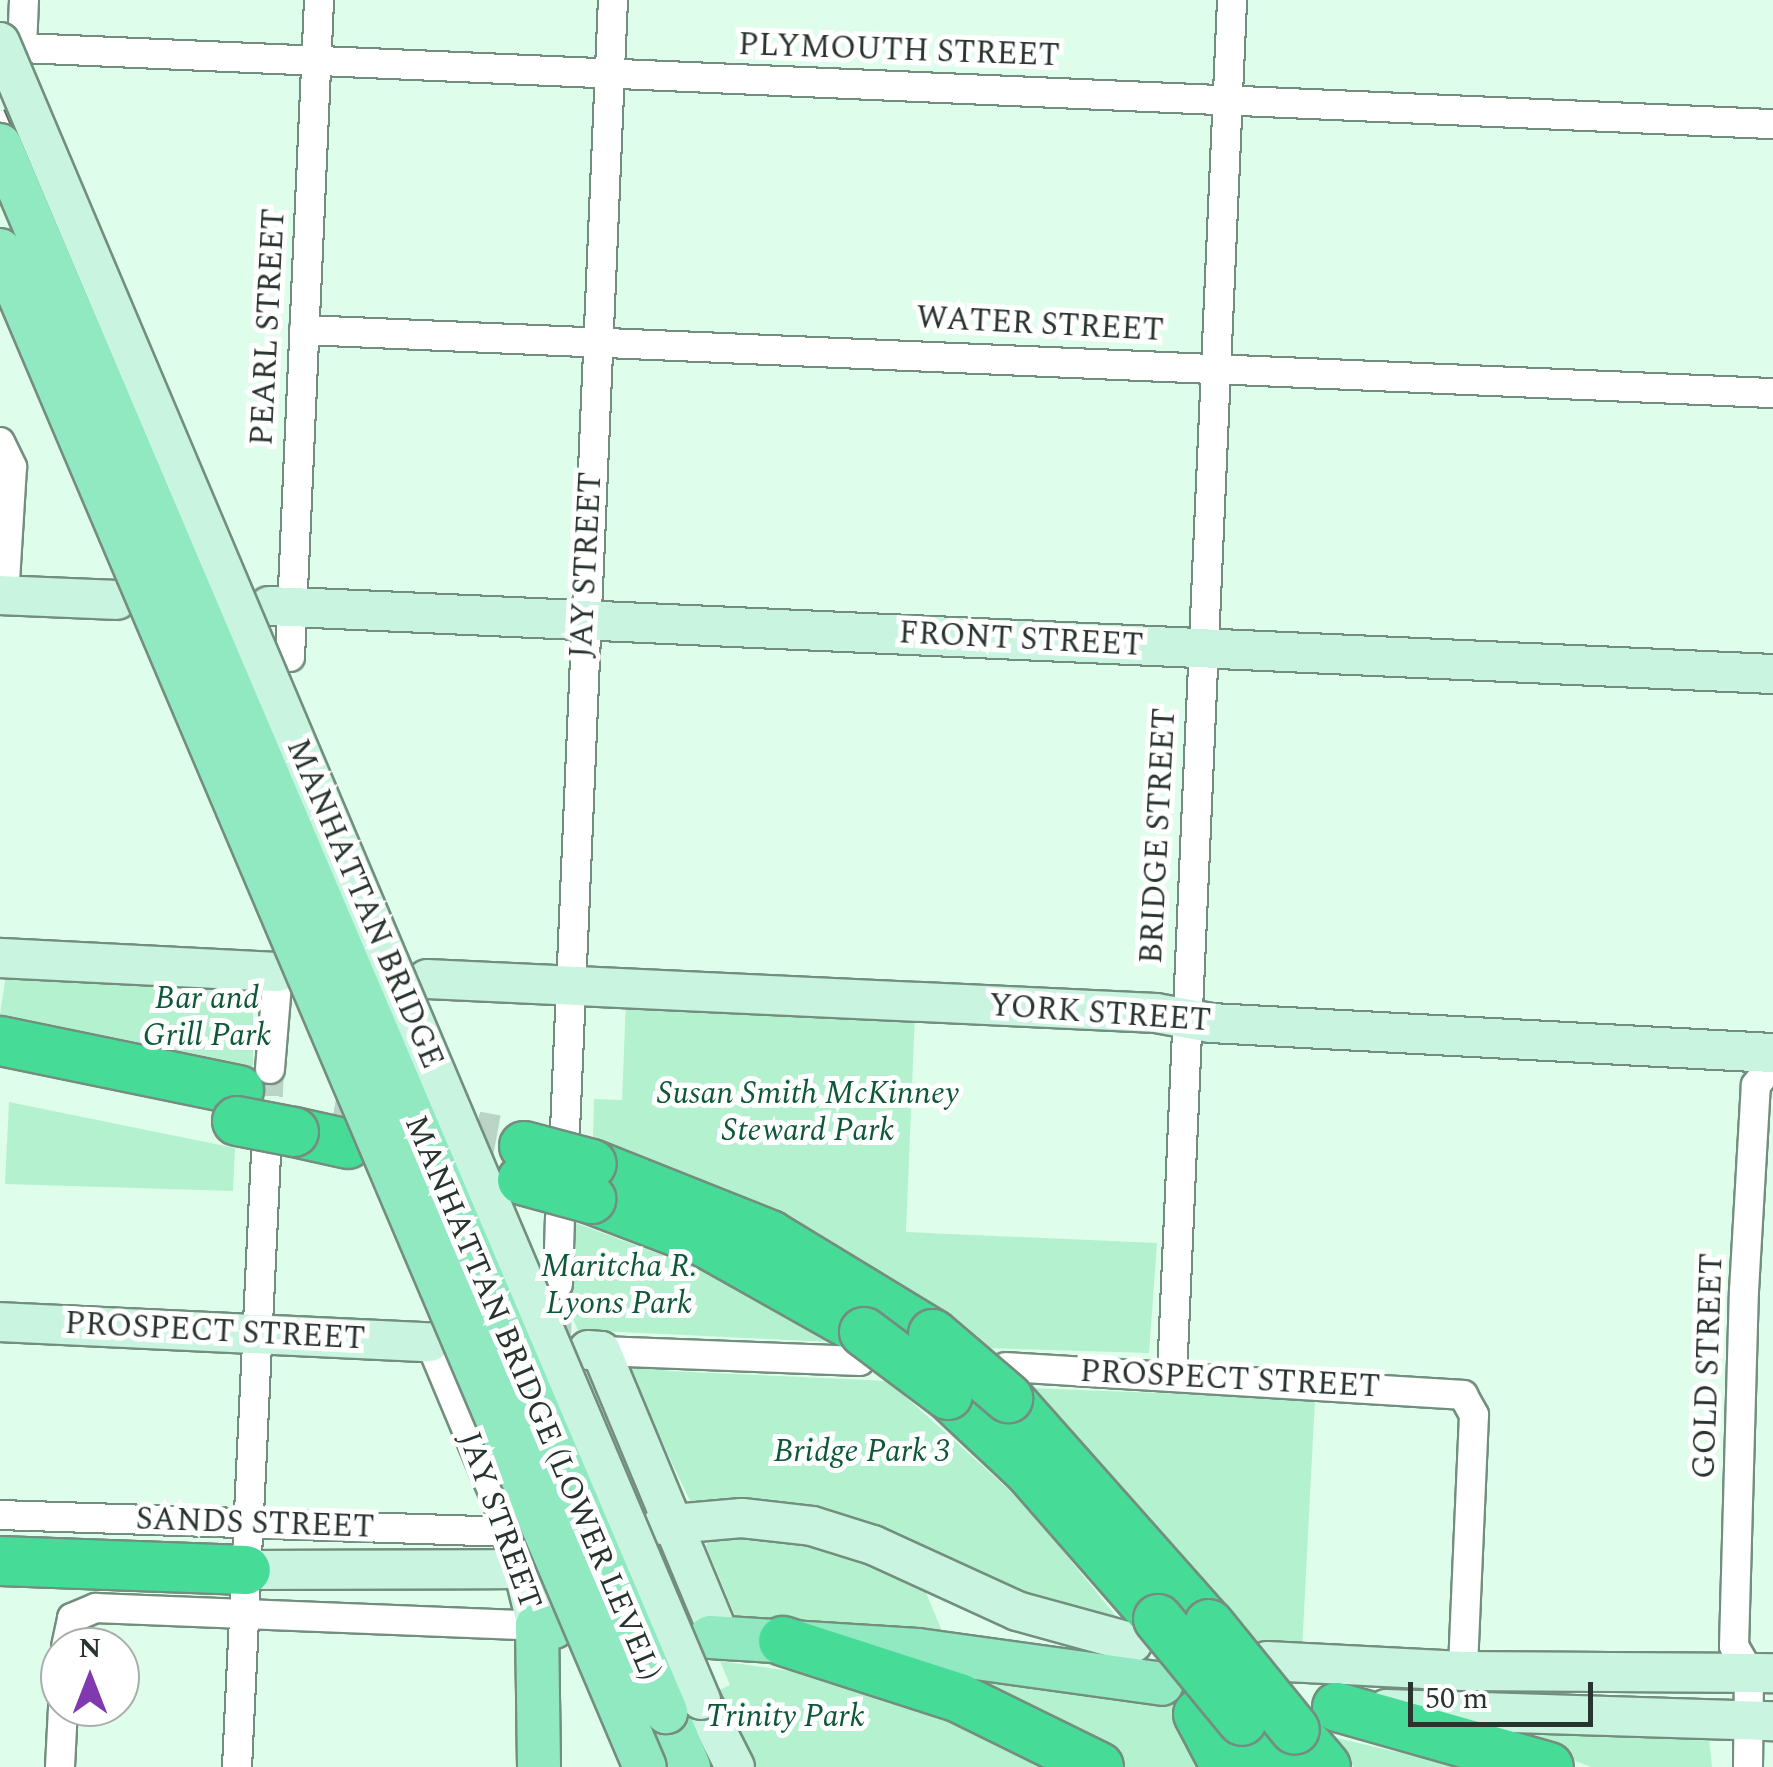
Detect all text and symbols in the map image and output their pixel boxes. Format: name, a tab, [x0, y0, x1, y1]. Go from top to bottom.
street label: PLYMOUTH STREET	[738, 26, 1060, 76]
street label: PEARL STREET	[244, 207, 294, 447]
street label: WATER STREET	[915, 299, 1165, 351]
street label: JAY STREET	[563, 471, 611, 659]
street label: FRONT STREET	[898, 614, 1144, 666]
street label: BRIDGE STREET	[1133, 707, 1185, 965]
street label: MANHATTAN BRIDGE	[277, 733, 451, 1075]
park label: Bar and Grill Park	[143, 981, 271, 1056]
street label: YORK STREET	[988, 987, 1212, 1041]
park label: Susan Smith McKinney Steward Park	[657, 1076, 959, 1151]
street label: MANHATTAN BRIDGE (LOWER LEVEL)	[395, 1110, 669, 1686]
park label: Maritcha R. Lyons Park	[541, 1249, 697, 1324]
street label: GOLD STREET	[1686, 1252, 1732, 1480]
street label: PROSPECT STREET	[64, 1305, 366, 1359]
street label: PROSPECT STREET	[1079, 1353, 1381, 1407]
street label: JAY STREET	[449, 1427, 549, 1615]
park label: Bridge Park 3	[773, 1433, 951, 1471]
street label: SANDS STREET	[135, 1501, 375, 1547]
north arrow	[40, 1627, 140, 1727]
text: N	[79, 1627, 101, 1670]
scale bar	[1413, 1662, 1598, 1724]
text: 50 m	[1425, 1676, 1488, 1722]
park label: Trinity Park	[705, 1698, 865, 1736]

